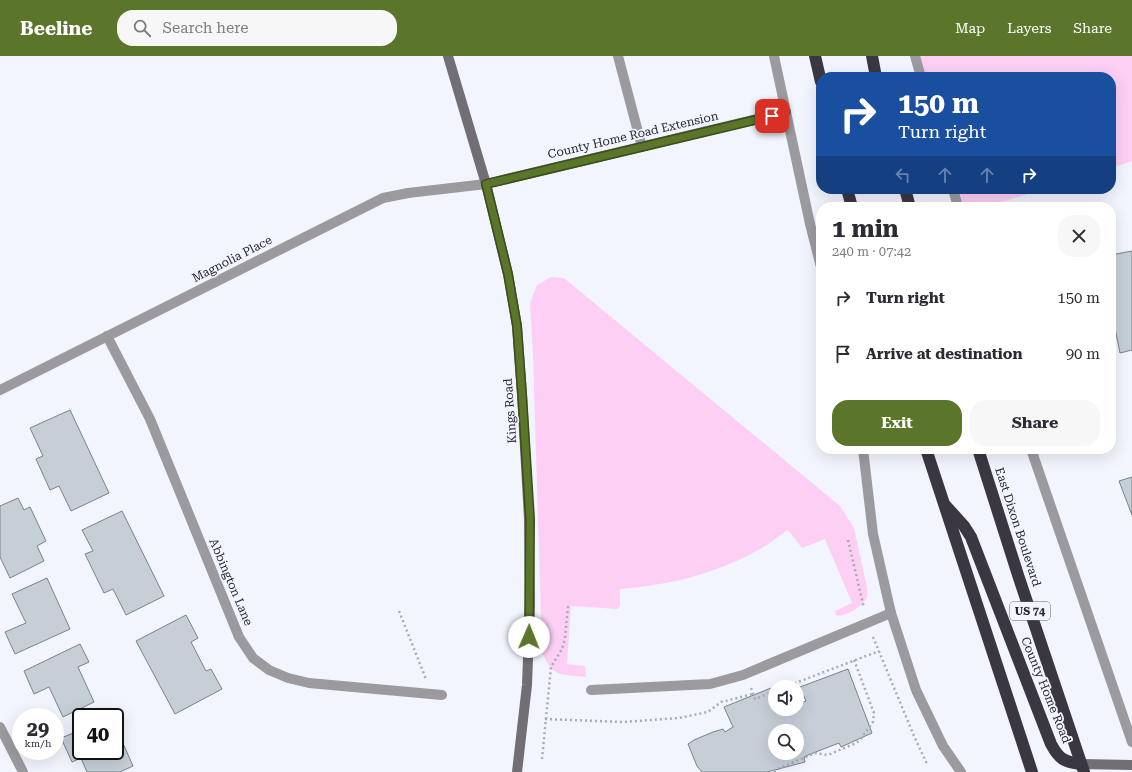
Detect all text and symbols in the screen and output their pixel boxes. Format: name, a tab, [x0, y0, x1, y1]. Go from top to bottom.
search box	[117, 10, 397, 46]
text: Beeline	[20, 17, 93, 40]
icon: search	[131, 17, 153, 39]
text: Search here	[163, 19, 248, 37]
text: Map	[955, 20, 985, 36]
text: Layers	[1007, 20, 1051, 36]
text: Share	[1073, 20, 1112, 36]
text: 150 m	[898, 87, 979, 120]
icon: right	[832, 88, 884, 140]
pin	[755, 99, 789, 133]
icon: arrive	[761, 105, 783, 127]
street label: County Home Road Extension	[546, 108, 720, 161]
text: Turn right	[898, 121, 986, 142]
icon: left	[892, 164, 914, 186]
icon: ahead	[934, 164, 956, 186]
icon: ahead	[976, 164, 998, 186]
icon: right	[1018, 164, 1040, 186]
text: 1 min	[832, 215, 899, 243]
button: close	[1058, 215, 1100, 257]
street label: Magnolia Place	[190, 233, 275, 285]
text: 240 m · 07:42	[832, 244, 911, 259]
icon: right	[832, 287, 854, 309]
text: Turn right	[866, 289, 945, 307]
text: 150 m	[1057, 289, 1100, 307]
icon: arrive	[832, 343, 854, 365]
text: Arrive at destination	[866, 345, 1022, 363]
text: 90 m	[1066, 345, 1100, 363]
street label: Kings Road	[501, 378, 519, 444]
button: Exit	[832, 400, 962, 446]
button: Share	[970, 400, 1100, 446]
street label: East Dixon Boulevard	[992, 466, 1044, 589]
street label: Abbington Lane	[206, 536, 256, 628]
road number: US 74	[1010, 602, 1050, 620]
position arrow	[508, 616, 550, 658]
street label: County Home Road	[1018, 635, 1074, 745]
map controls	[768, 680, 804, 760]
button: sound	[768, 680, 804, 716]
speed limit sign: 40	[72, 708, 124, 760]
text: 29	[27, 717, 49, 741]
button: search	[768, 724, 804, 760]
text: km/h	[25, 738, 51, 749]

